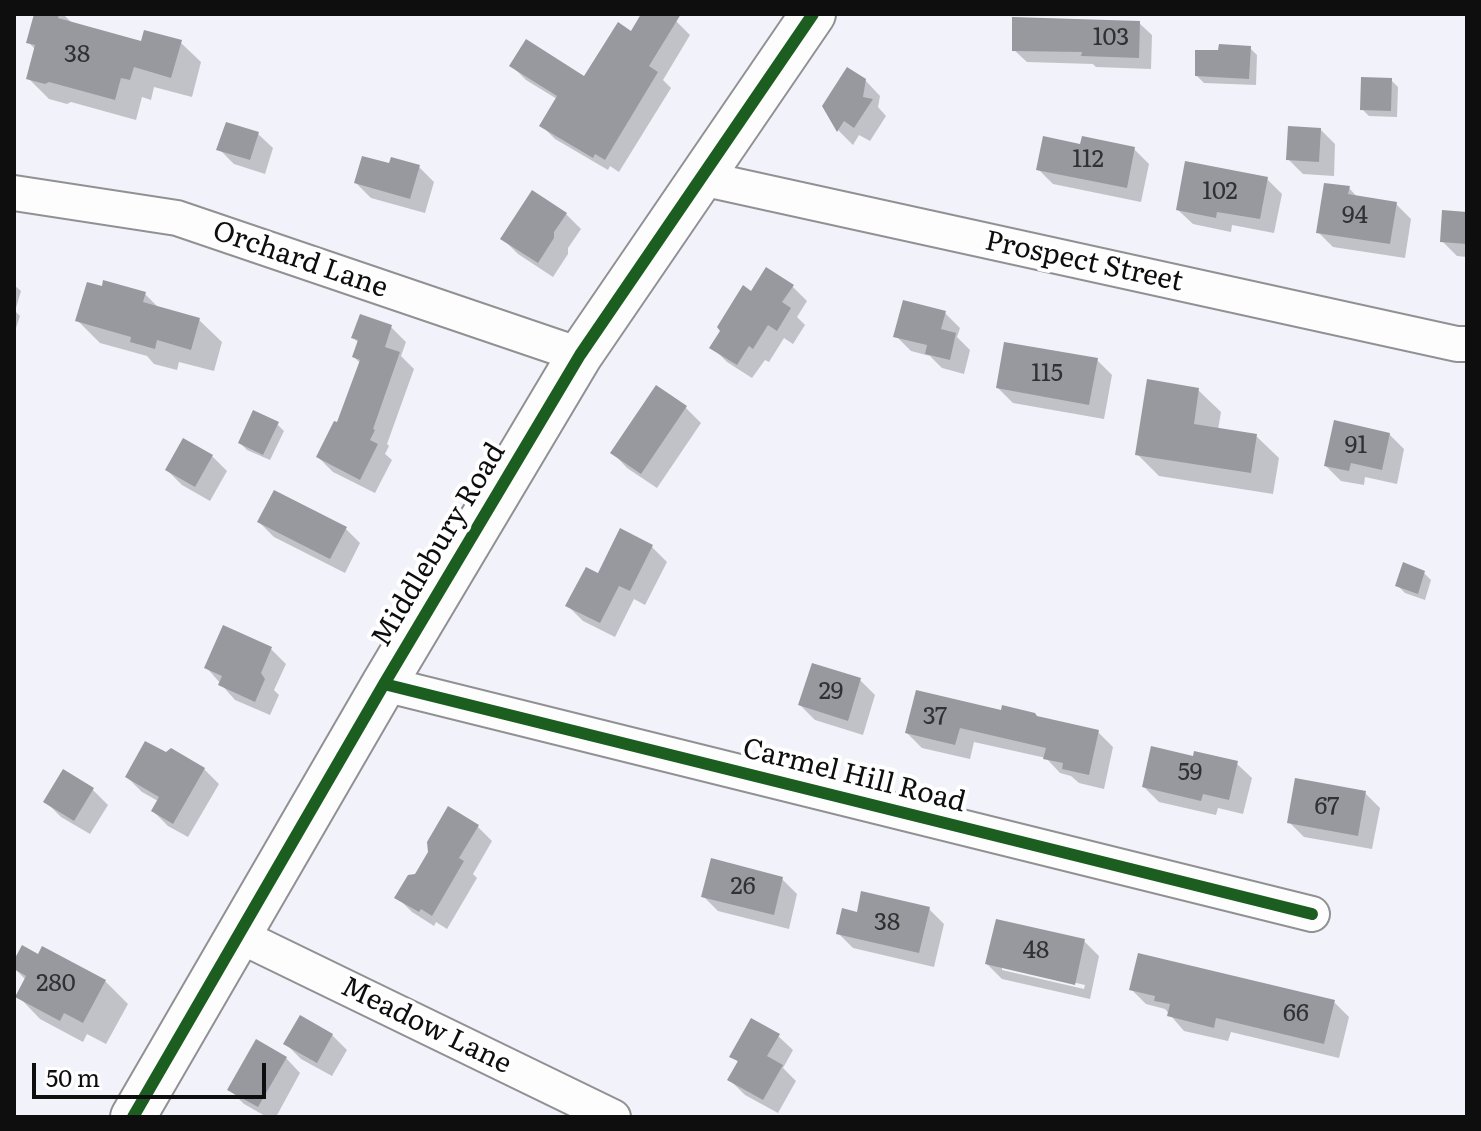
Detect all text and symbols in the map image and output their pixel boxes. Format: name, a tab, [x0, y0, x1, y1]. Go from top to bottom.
house number: 103	[1093, 24, 1129, 52]
house number: 38	[64, 41, 90, 69]
house number: 112	[1072, 146, 1104, 174]
house number: 102	[1202, 178, 1238, 206]
house number: 94	[1342, 202, 1368, 230]
street label: Orchard Lane	[208, 214, 392, 306]
street label: Prospect Street	[982, 225, 1186, 299]
house number: 115	[1031, 360, 1063, 388]
house number: 91	[1345, 432, 1367, 460]
street label: Middlebury Road	[365, 437, 513, 653]
house number: 29	[819, 678, 843, 706]
house number: 37	[923, 703, 947, 731]
street label: Carmel Hill Road	[739, 732, 969, 820]
house number: 59	[1178, 759, 1202, 787]
house number: 67	[1314, 793, 1340, 821]
house number: 26	[730, 873, 756, 901]
house number: 38	[874, 909, 900, 937]
house number: 48	[1023, 937, 1049, 965]
house number: 280	[36, 970, 76, 998]
street label: Meadow Lane	[335, 970, 517, 1082]
house number: 66	[1283, 1000, 1309, 1028]
scale bar	[36, 1047, 270, 1097]
text: 50 m	[46, 1059, 100, 1094]

